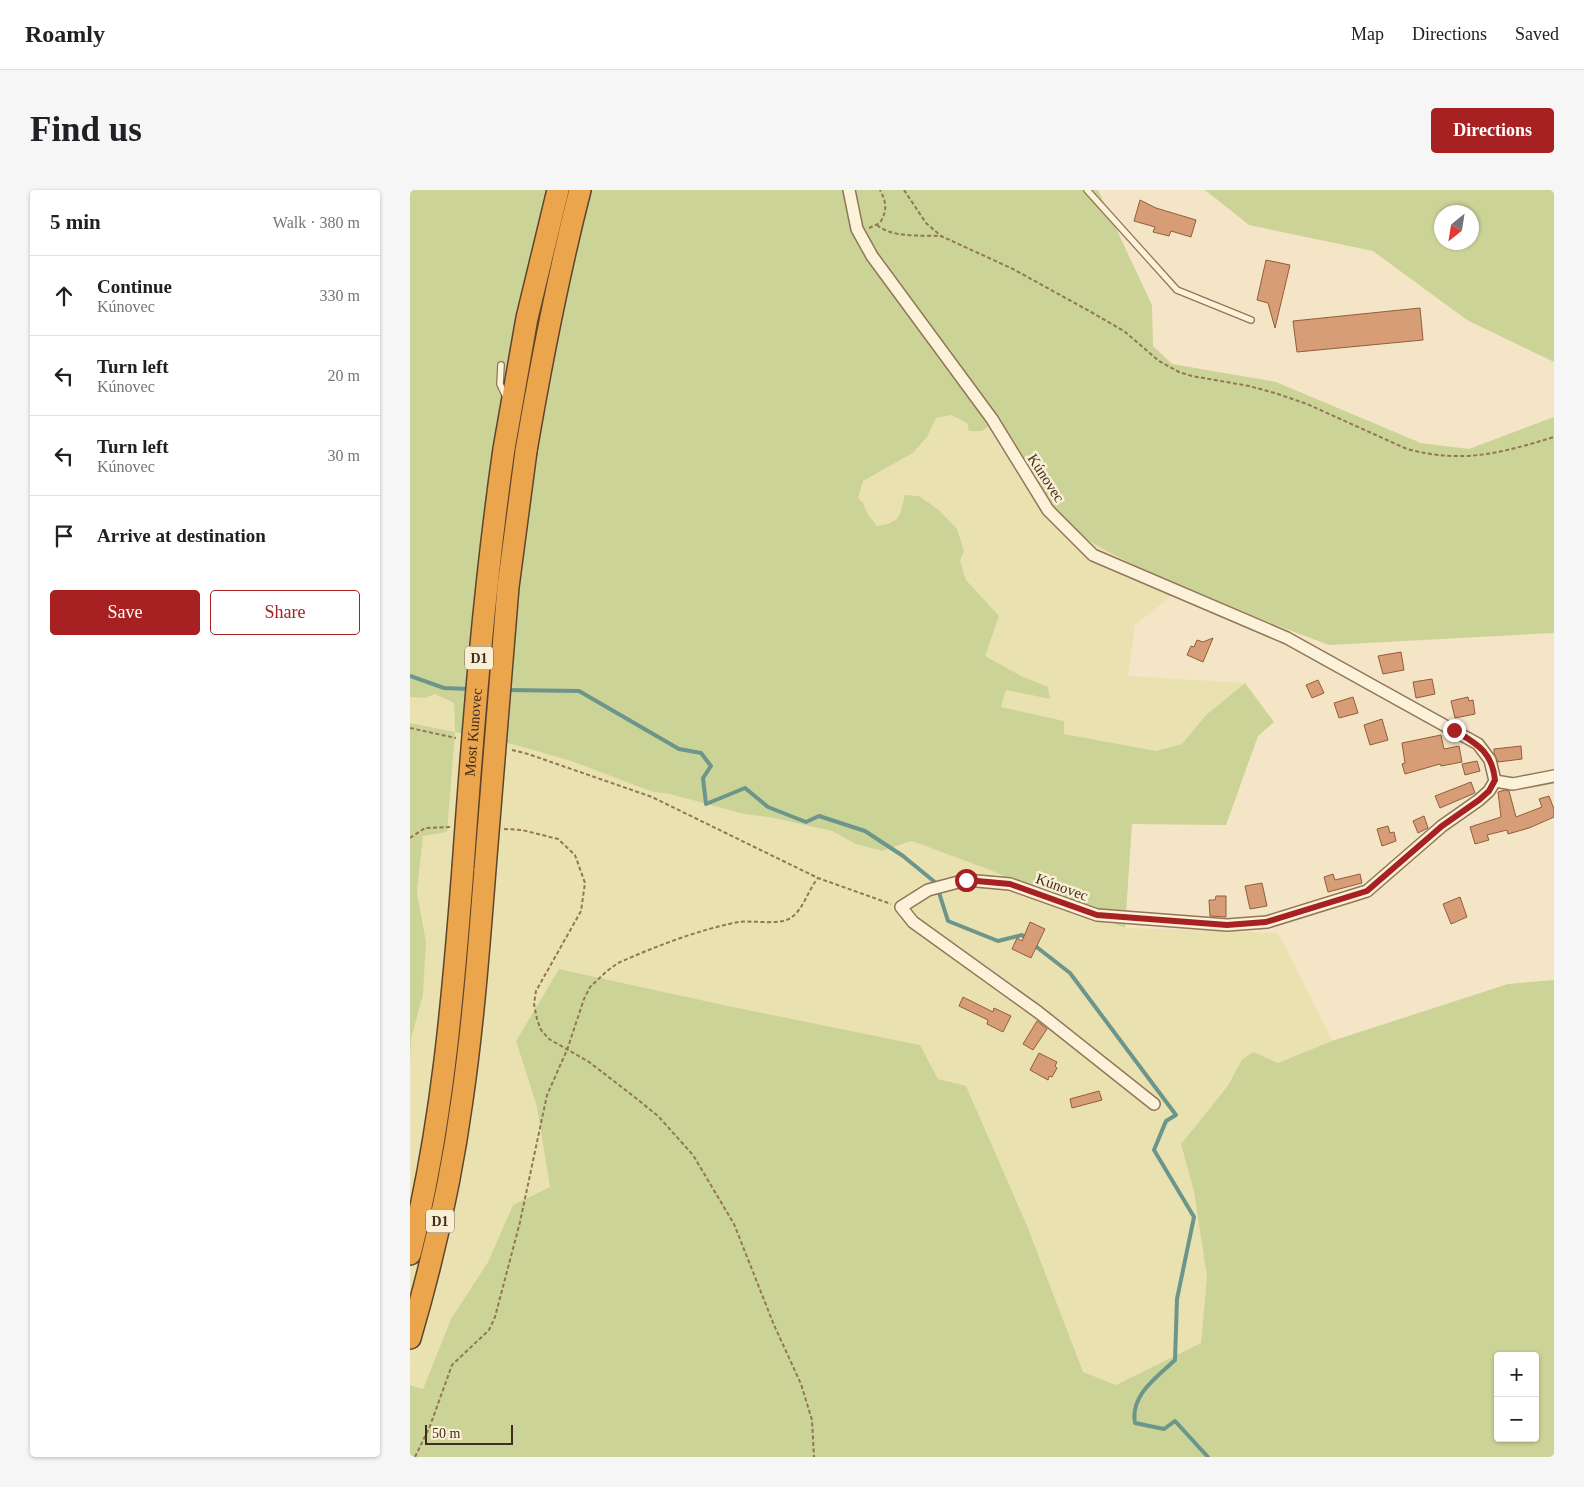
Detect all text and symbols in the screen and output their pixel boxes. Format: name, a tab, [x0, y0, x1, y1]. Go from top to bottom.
text: Roamly	[25, 21, 105, 47]
text: Map	[1351, 24, 1384, 44]
text: Directions	[1412, 24, 1487, 44]
text: Saved	[1515, 24, 1559, 44]
button: Directions	[1431, 108, 1554, 153]
text: Find us	[30, 110, 142, 149]
north arrow	[1434, 205, 1479, 250]
text: 5 min	[50, 210, 101, 234]
text: Walk · 380 m	[273, 214, 360, 231]
text: Continue	[97, 276, 172, 297]
icon: ahead	[50, 282, 78, 310]
text: 330 m	[320, 287, 360, 304]
text: Kúnovec	[97, 298, 155, 315]
text: Turn left	[97, 356, 169, 377]
icon: left	[50, 362, 78, 390]
text: 20 m	[328, 367, 360, 384]
text: Kúnovec	[97, 378, 155, 395]
text: Turn left	[97, 436, 169, 457]
icon: left	[50, 442, 78, 470]
text: 30 m	[328, 447, 360, 464]
street label: Kúnovec	[1025, 451, 1068, 505]
text: Kúnovec	[97, 458, 155, 475]
icon: arrive	[50, 522, 78, 550]
text: Arrive at destination	[97, 525, 266, 546]
button: Save	[50, 590, 200, 635]
button: Share	[210, 590, 360, 635]
road number: D1	[465, 646, 493, 669]
street label: Most Kunovec	[462, 687, 485, 777]
route end	[1443, 719, 1466, 742]
route start	[955, 869, 978, 892]
street label: Kúnovec	[1034, 870, 1090, 904]
road number: D1	[426, 1209, 454, 1232]
map controls	[1494, 1352, 1539, 1442]
button: +	[1494, 1352, 1539, 1397]
button: −	[1494, 1397, 1539, 1442]
scale bar	[425, 1422, 512, 1445]
text: 50 m	[432, 1426, 460, 1441]

